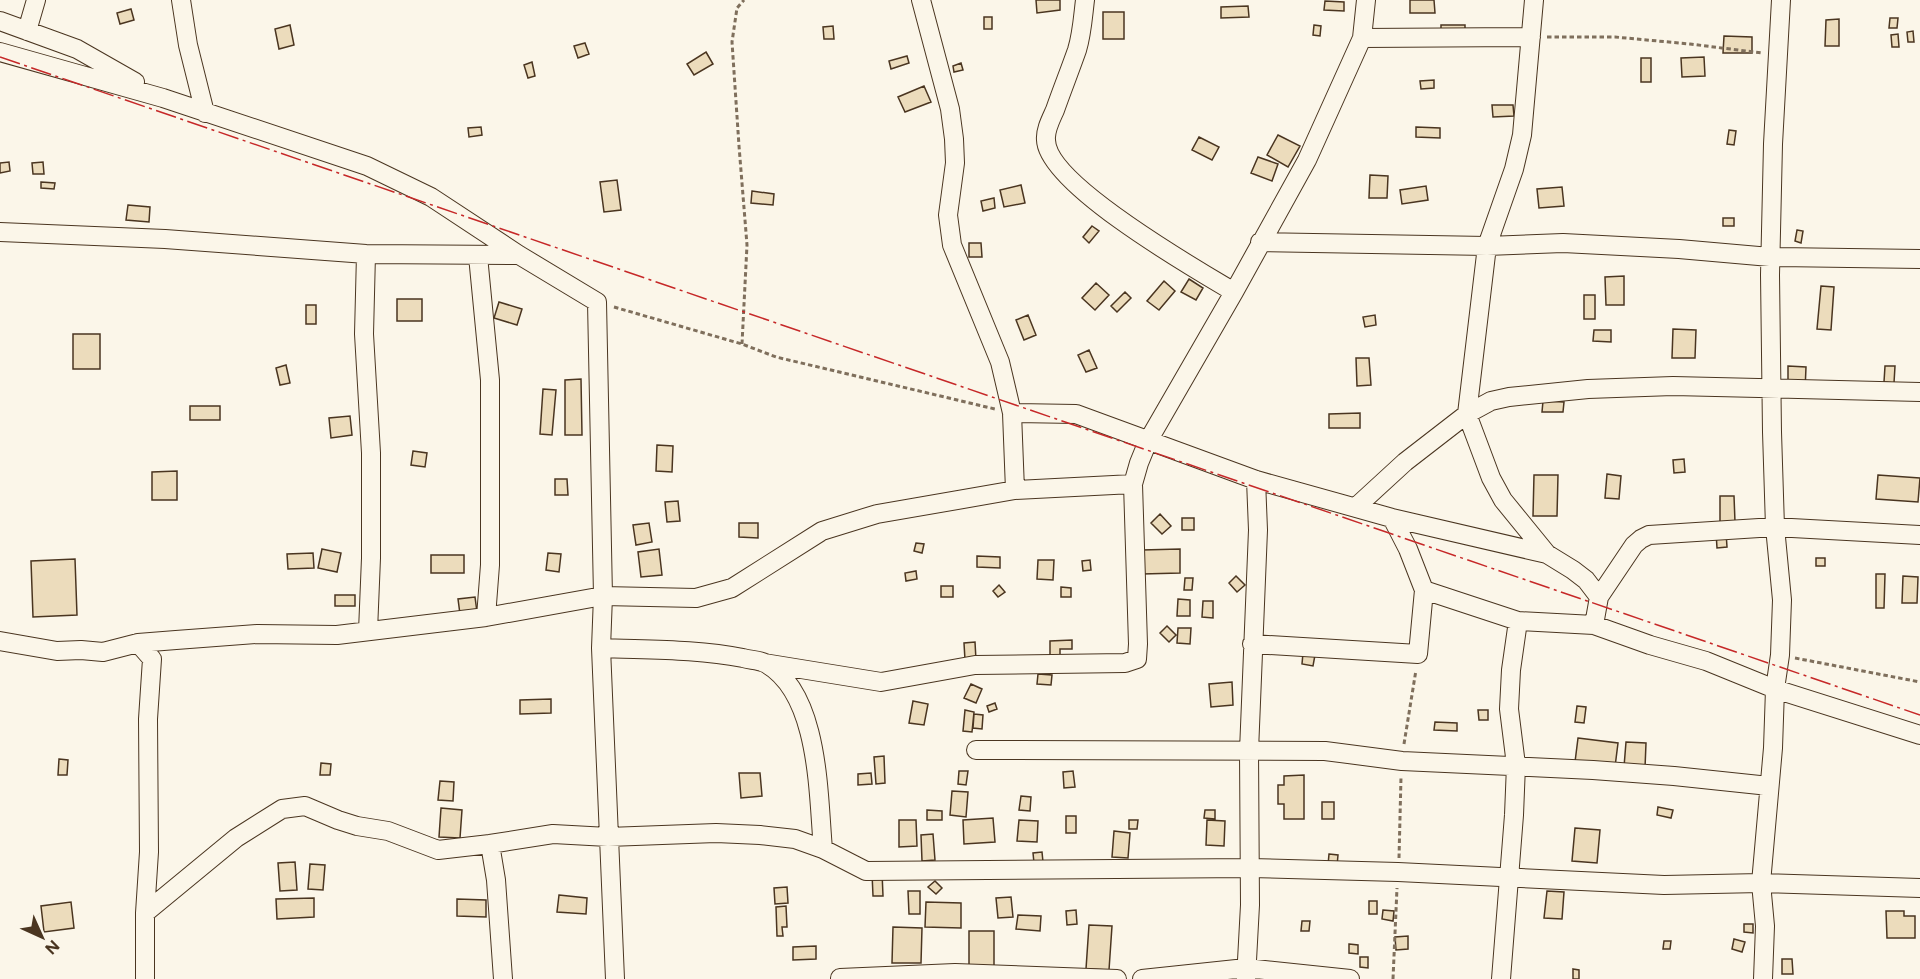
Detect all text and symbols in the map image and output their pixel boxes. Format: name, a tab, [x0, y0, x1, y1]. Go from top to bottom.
north arrow	[12, 907, 72, 967]
text: N	[41, 936, 63, 958]

